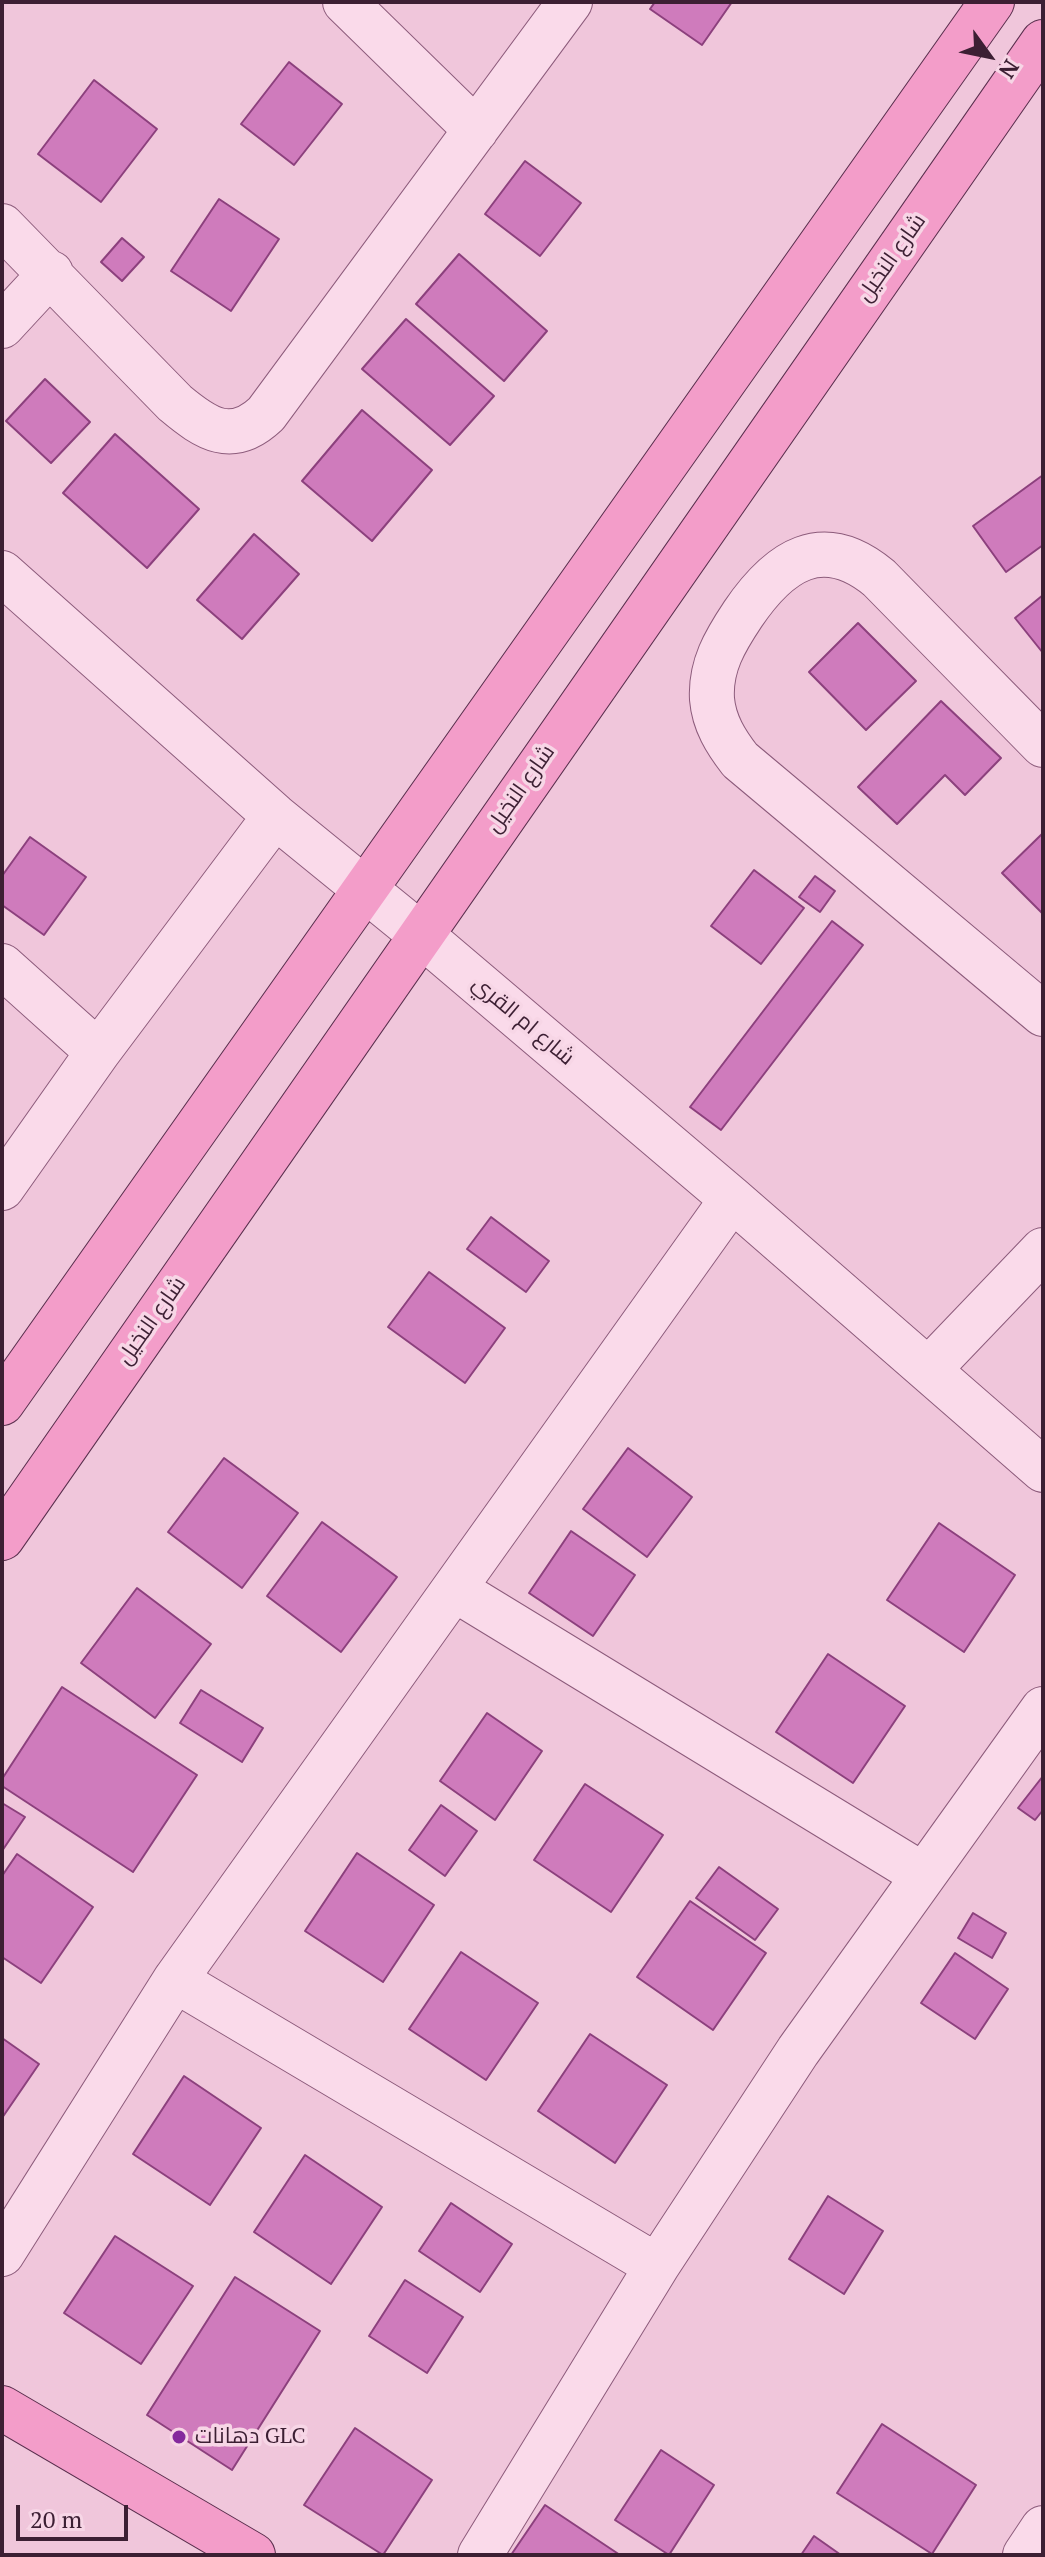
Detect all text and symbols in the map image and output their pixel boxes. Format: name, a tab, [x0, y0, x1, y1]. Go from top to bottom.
north arrow	[949, 16, 1029, 96]
text: N	[993, 54, 1026, 84]
street label: شارع النخيل	[852, 209, 932, 307]
street label: شارع النخيل	[481, 740, 561, 838]
street label: شارع ام القري	[467, 971, 579, 1071]
street label: شارع النخيل	[112, 1272, 192, 1370]
place label: دهانات GLC	[195, 2424, 306, 2450]
marker: دهانات GLC	[170, 2428, 188, 2446]
scale bar	[20, 2489, 132, 2539]
text: 20 m	[30, 2503, 82, 2535]

